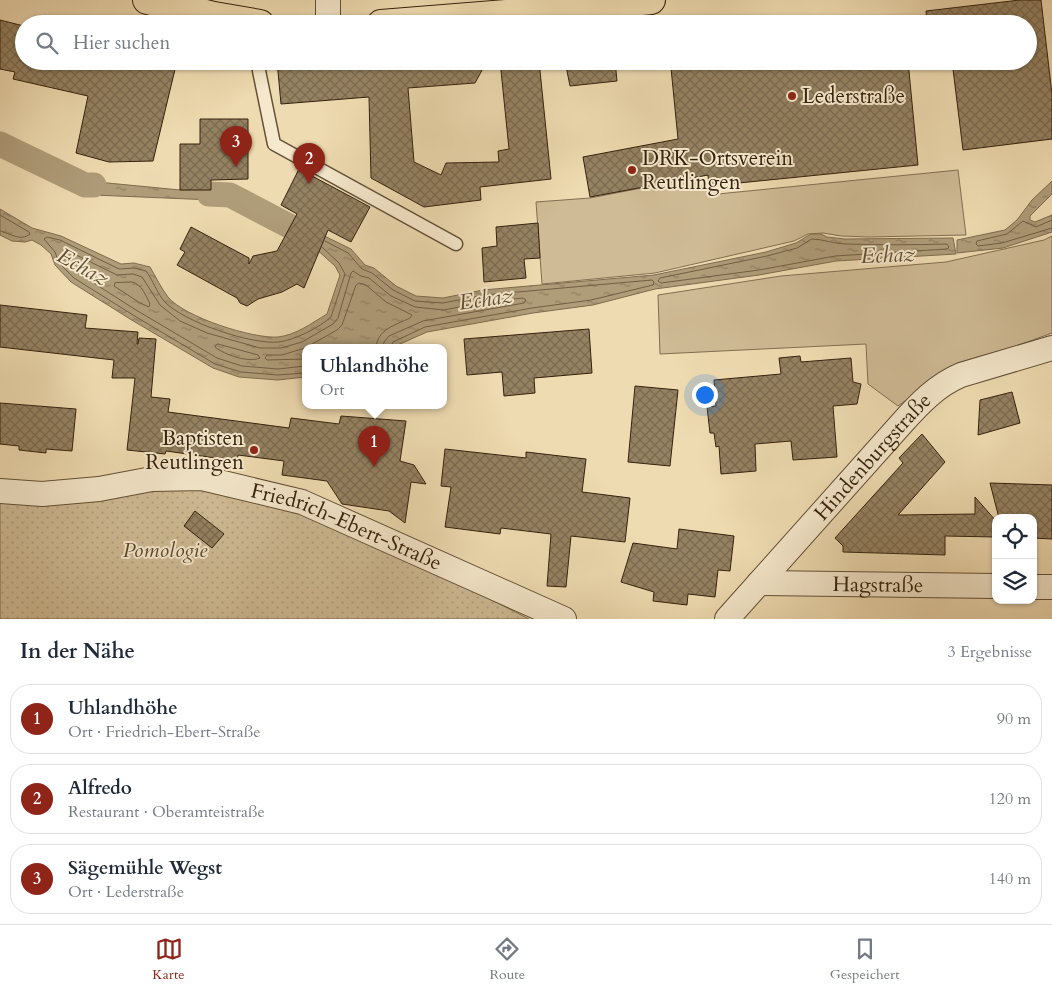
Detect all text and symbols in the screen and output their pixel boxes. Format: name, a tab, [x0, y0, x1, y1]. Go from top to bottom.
search box	[15, 15, 1037, 70]
icon: search	[33, 29, 61, 57]
text: Hier suchen	[73, 30, 170, 56]
place label: Lederstraße	[802, 82, 905, 111]
marker: Lederstraße	[786, 90, 798, 102]
pin: 3	[220, 126, 252, 167]
pin: 2	[293, 143, 325, 184]
place label: DRK-Ortsverein Reutlingen	[642, 144, 793, 197]
marker: DRK-Ortsverein Reutlingen	[626, 164, 638, 176]
water label: Echaz	[860, 239, 917, 271]
water label: Echaz	[52, 241, 115, 294]
water label: Echaz	[457, 280, 516, 318]
popup	[302, 344, 447, 409]
text: Uhlandhöhe	[320, 353, 429, 379]
text: Ort	[320, 379, 344, 401]
your location	[692, 382, 718, 408]
street label: Hindenburgstraße	[807, 386, 937, 527]
place label: Baptisten Reutlingen	[145, 424, 244, 477]
pin: 1	[358, 426, 390, 467]
marker: Baptisten Reutlingen	[248, 444, 260, 456]
street label: Friedrich-Ebert-Straße	[248, 476, 447, 577]
map controls	[992, 514, 1037, 604]
button: locate	[992, 514, 1037, 559]
park label: Pomologie	[123, 536, 208, 565]
button: layers	[992, 559, 1037, 604]
street label: Hagstraße	[832, 569, 924, 600]
text: In der Nähe	[20, 637, 135, 666]
text: 3 Ergebnisse	[947, 641, 1032, 663]
text: Uhlandhöhe	[68, 695, 178, 721]
text: 1	[33, 708, 41, 730]
text: 90 m	[997, 708, 1031, 730]
text: Ort · Friedrich-Ebert-Straße	[68, 721, 261, 743]
text: Alfredo	[68, 775, 132, 801]
text: 2	[33, 788, 41, 810]
text: 120 m	[989, 788, 1031, 810]
text: Restaurant · Oberamteistraße	[68, 801, 265, 823]
text: Sägemühle Wegst	[68, 855, 222, 881]
text: 3	[33, 868, 41, 890]
text: 140 m	[989, 868, 1031, 890]
text: Ort · Lederstraße	[68, 881, 184, 903]
tab: Karte	[152, 935, 185, 984]
tab: Route	[489, 935, 525, 984]
tab: Gespeichert	[830, 935, 900, 984]

